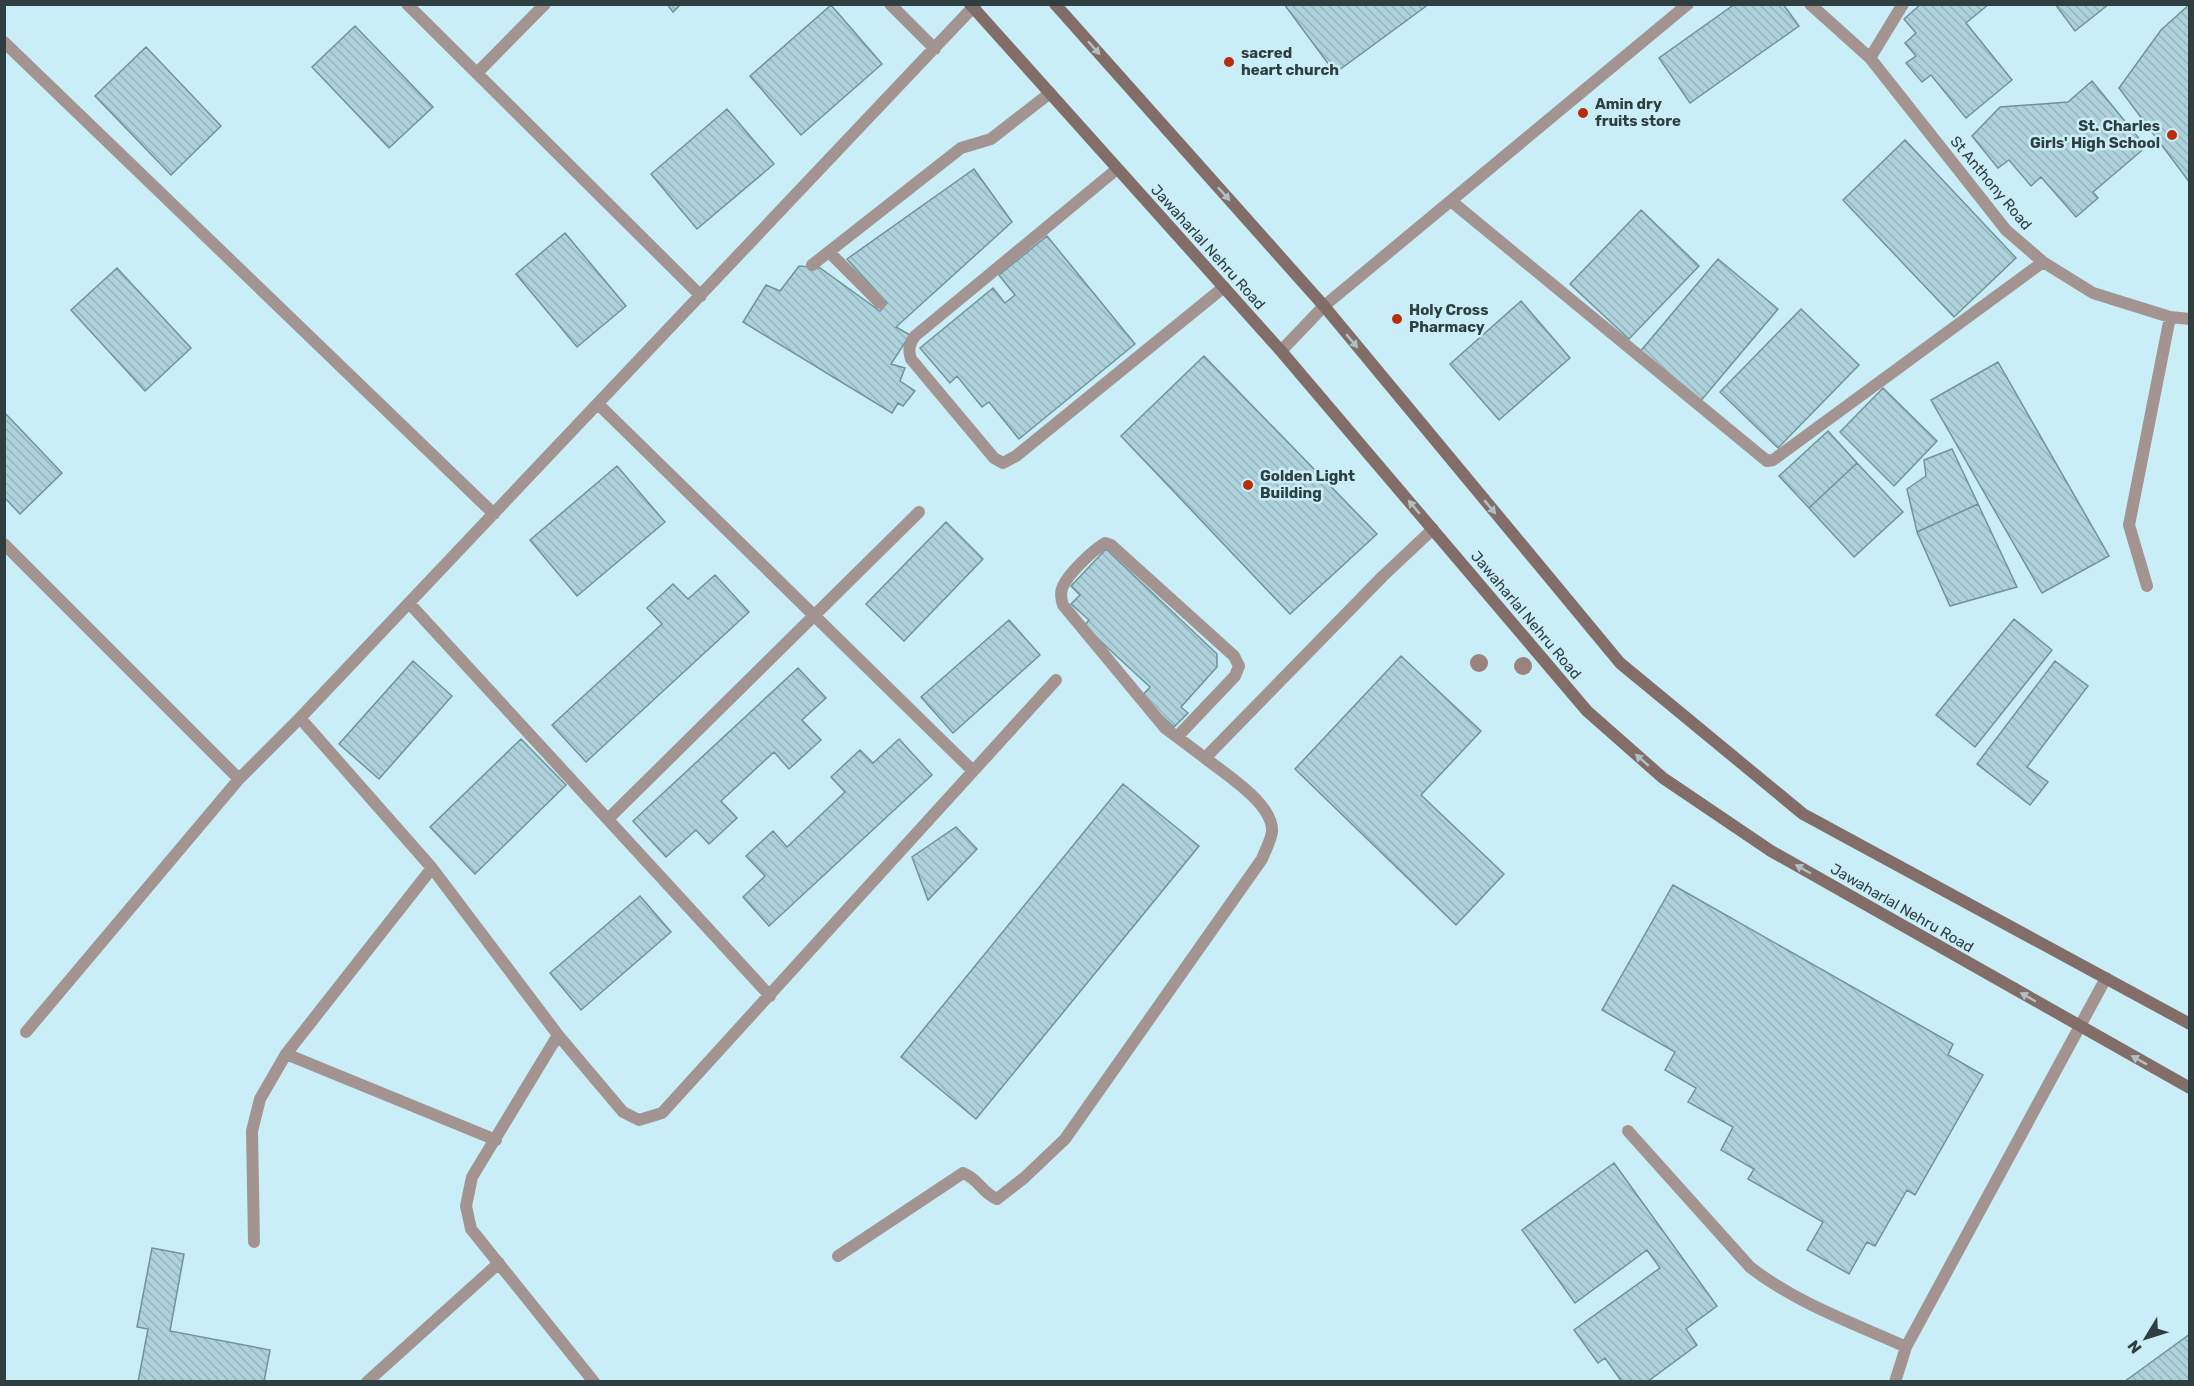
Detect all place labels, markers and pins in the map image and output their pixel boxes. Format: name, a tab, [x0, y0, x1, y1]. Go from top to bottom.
place label: sacred heart church	[1241, 44, 1339, 79]
marker: sacred heart church	[1222, 55, 1236, 69]
place label: Amin dry fruits store	[1595, 95, 1681, 130]
marker: Amin dry fruits store	[1576, 106, 1590, 120]
place label: St. Charles Girls' High School	[2030, 117, 2160, 152]
marker: St. Charles Girls' High School	[2165, 128, 2179, 142]
place label: Holy Cross Pharmacy	[1409, 301, 1488, 336]
marker: Holy Cross Pharmacy	[1390, 312, 1404, 326]
place label: Golden Light Building	[1260, 467, 1355, 502]
marker: Golden Light Building	[1241, 478, 1255, 492]

